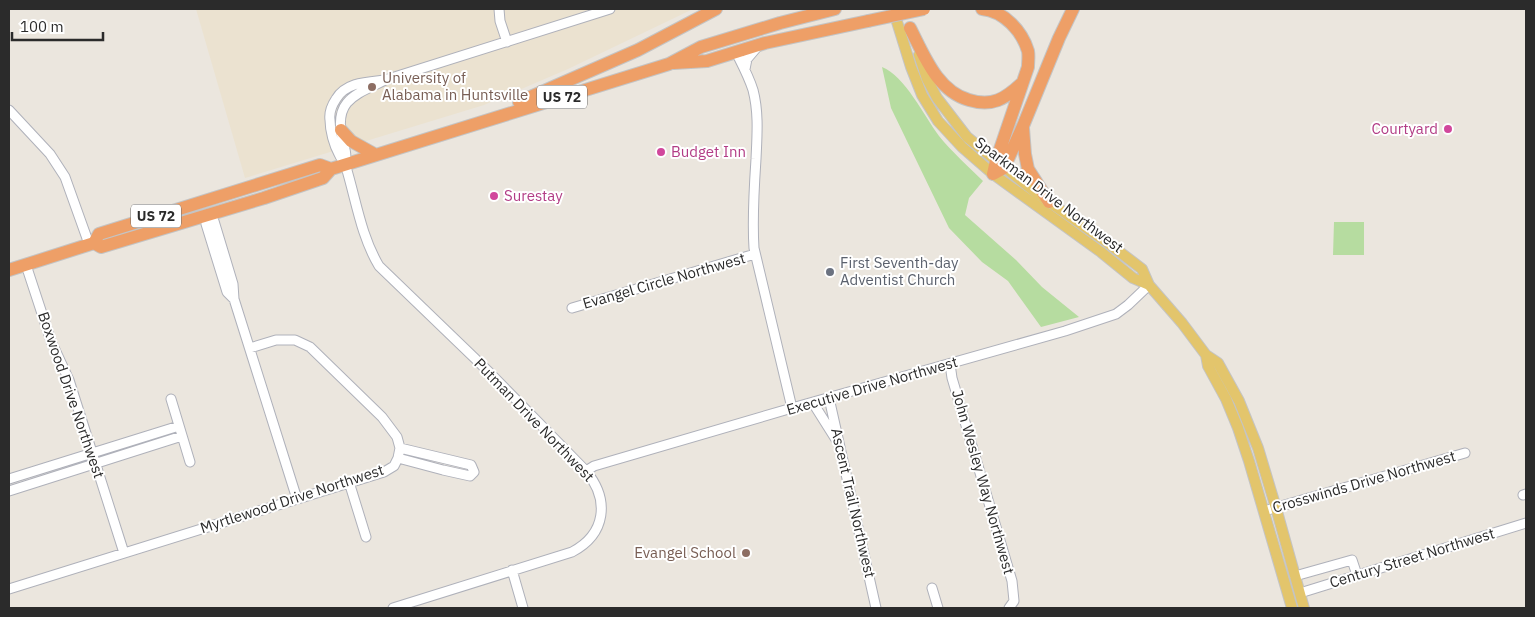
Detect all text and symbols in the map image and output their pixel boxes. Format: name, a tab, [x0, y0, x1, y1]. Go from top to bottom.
scale bar	[12, 10, 104, 42]
text: 100 m	[20, 17, 64, 36]
place label: University of Alabama in Huntsville	[382, 68, 528, 104]
marker: University of Alabama in Huntsville	[366, 81, 378, 93]
road number: US 72	[537, 85, 587, 108]
place label: Courtyard	[1372, 119, 1438, 138]
marker: Courtyard	[1442, 123, 1454, 135]
street label: Sparkman Drive Northwest	[971, 133, 1127, 257]
place label: Budget Inn	[671, 142, 746, 161]
marker: Budget Inn	[655, 146, 667, 158]
place label: Surestay	[504, 186, 563, 205]
marker: Surestay	[488, 190, 500, 202]
road number: US 72	[131, 205, 181, 228]
street label: Evangel Circle Northwest	[580, 248, 747, 313]
place label: First Seventh-day Adventist Church	[840, 253, 959, 289]
marker: First Seventh-day Adventist Church	[824, 266, 836, 278]
street label: Boxwood Drive Northwest	[34, 309, 109, 481]
street label: Executive Drive Northwest	[784, 352, 960, 419]
street label: Putman Drive Northwest	[470, 354, 598, 486]
street label: John Wesley Way Northwest	[948, 387, 1019, 576]
street label: Ascent Trail Northwest	[827, 426, 880, 580]
street label: Crosswinds Drive Northwest	[1270, 446, 1458, 517]
street label: Myrtlewood Drive Northwest	[198, 460, 386, 537]
street label: Century Street Northwest	[1327, 523, 1497, 592]
place label: Evangel School	[634, 543, 736, 562]
marker: Evangel School	[740, 547, 752, 559]

